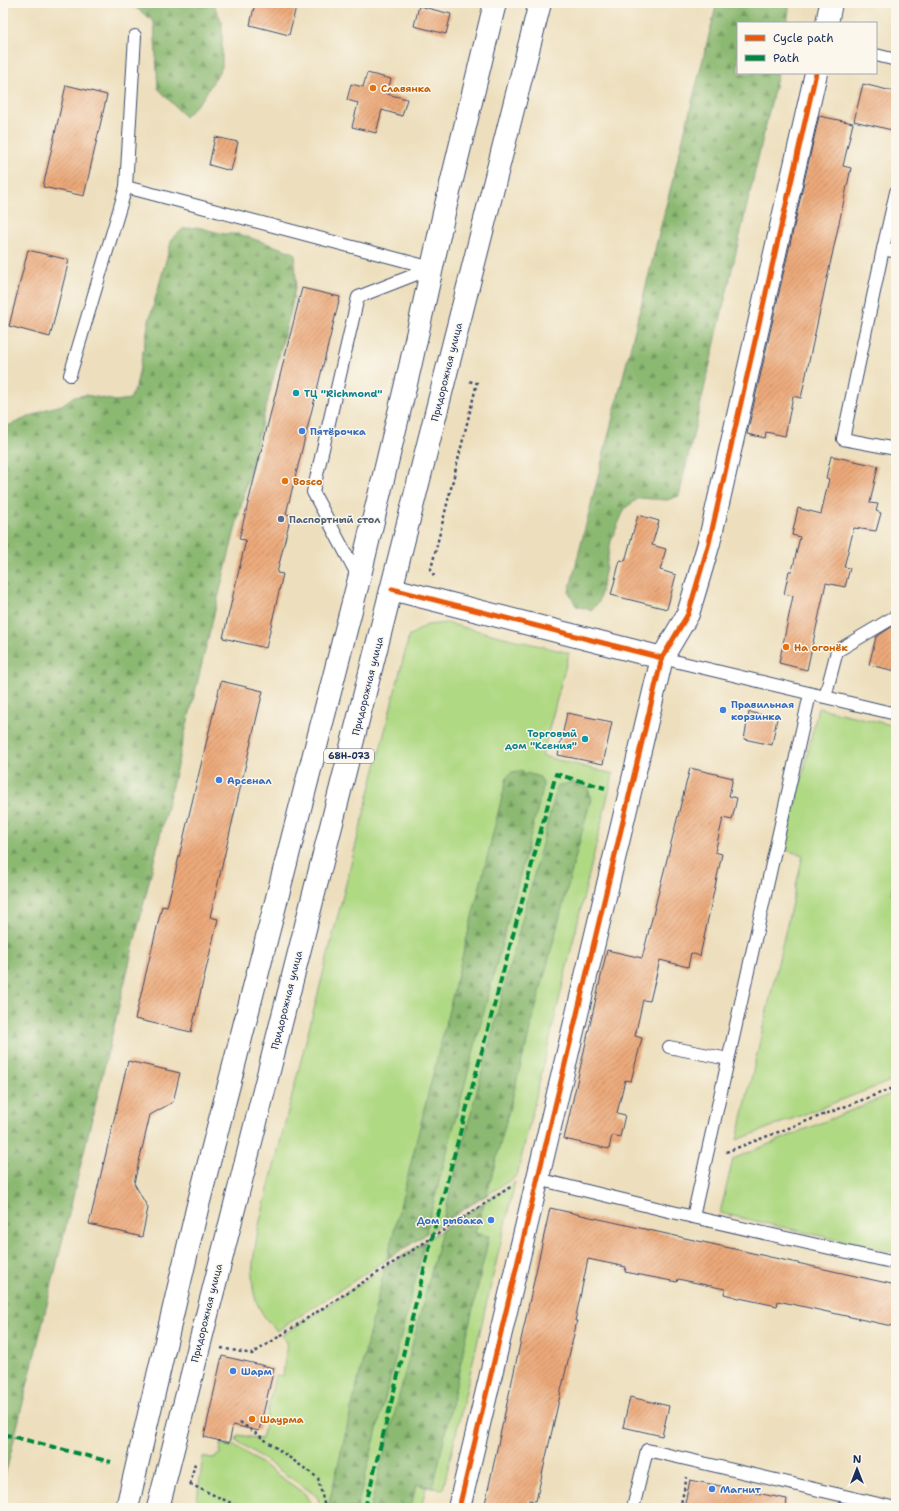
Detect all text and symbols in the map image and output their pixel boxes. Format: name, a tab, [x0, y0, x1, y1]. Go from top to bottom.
legend	[737, 22, 877, 74]
text: Cycle path	[773, 30, 834, 46]
text: Path	[773, 50, 799, 66]
place label: Славянка	[381, 82, 431, 95]
marker: Славянка	[368, 83, 378, 93]
street label: Придорожная улица	[428, 321, 465, 423]
place label: ТЦ "Richmond"	[304, 387, 382, 400]
marker: ТЦ "Richmond"	[291, 388, 301, 398]
place label: Пятёрочка	[310, 425, 366, 438]
marker: Пятёрочка	[297, 426, 307, 436]
place label: Bosco	[293, 475, 323, 488]
marker: Bosco	[280, 476, 290, 486]
place label: Паспортный стол	[289, 513, 380, 526]
marker: Паспортный стол	[276, 514, 286, 524]
street label: Придорожная улица	[349, 635, 386, 737]
place label: На огонёк	[794, 641, 849, 654]
marker: На огонёк	[781, 642, 791, 652]
place label: Правильная корзинка	[731, 698, 794, 723]
marker: Правильная корзинка	[718, 705, 728, 715]
place label: Торговый дом "Ксения"	[505, 727, 577, 752]
marker: Торговый дом "Ксения"	[580, 734, 590, 744]
road number: 68Н-073	[324, 749, 374, 763]
place label: Арсенал	[227, 774, 272, 787]
marker: Арсенал	[214, 775, 224, 785]
street label: Придорожная улица	[268, 949, 305, 1051]
place label: Дом рыбака	[417, 1214, 483, 1227]
marker: Дом рыбака	[486, 1215, 496, 1225]
street label: Придорожная улица	[188, 1262, 225, 1364]
place label: Шарм	[241, 1365, 272, 1378]
marker: Шарм	[228, 1366, 238, 1376]
place label: Шаурма	[260, 1413, 304, 1426]
marker: Шаурма	[247, 1414, 257, 1424]
north arrow	[837, 1449, 877, 1489]
text: N	[853, 1452, 862, 1467]
place label: Магнит	[720, 1483, 761, 1496]
marker: Магнит	[707, 1484, 717, 1494]

